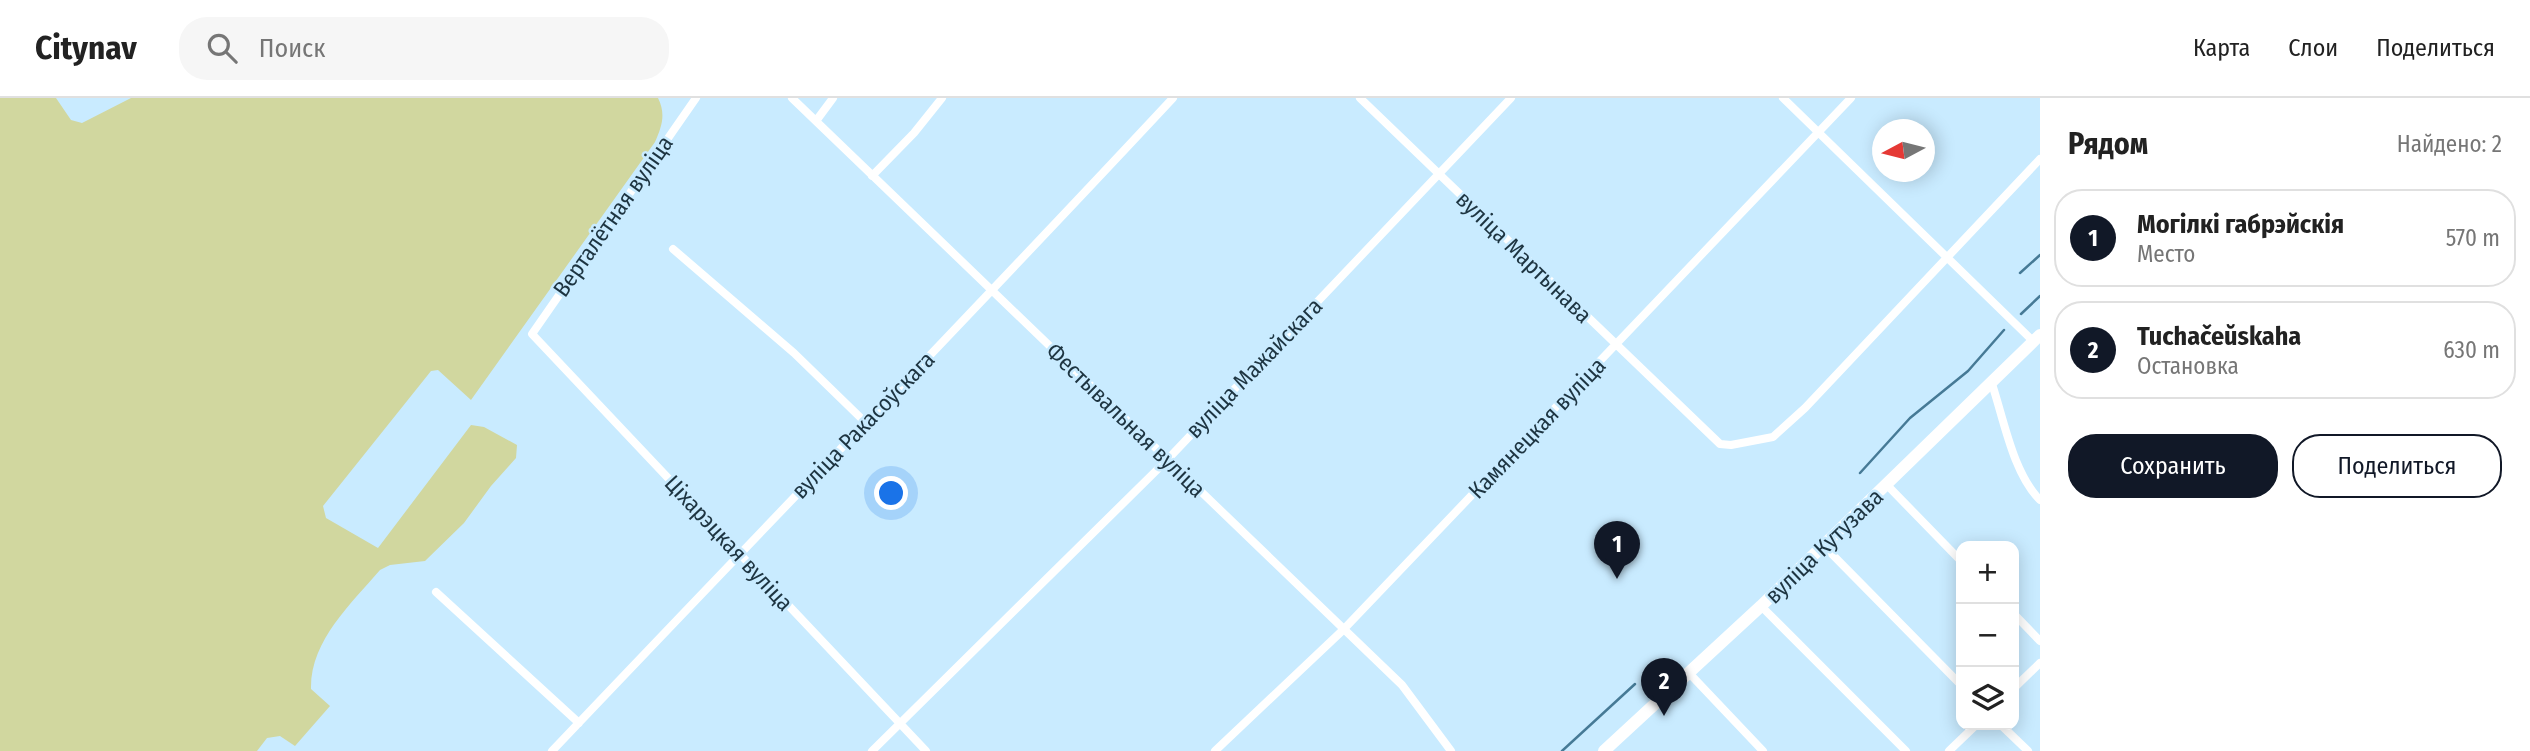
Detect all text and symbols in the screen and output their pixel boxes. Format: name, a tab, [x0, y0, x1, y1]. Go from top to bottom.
search box	[179, 17, 669, 80]
text: Citynav	[35, 28, 137, 68]
icon: search	[203, 29, 241, 67]
text: Поиск	[259, 33, 325, 64]
text: Карта	[2193, 34, 2250, 62]
text: Слои	[2288, 34, 2338, 62]
text: Поделиться	[2376, 34, 2495, 62]
north arrow	[1872, 119, 1935, 182]
text: Рядом	[2068, 126, 2148, 162]
street label: Верталётная вуліца	[547, 130, 679, 302]
text: Найдено: 2	[2397, 130, 2502, 158]
street label: вуліца Мартынава	[1450, 185, 1598, 329]
text: Могілкі габрэйскія	[2137, 209, 2344, 240]
text: 1	[2088, 224, 2098, 252]
text: 570 m	[2446, 224, 2500, 252]
text: Место	[2137, 240, 2195, 268]
street label: вуліца Мажайскага	[1180, 292, 1328, 444]
text: Tuchačeŭskaha	[2137, 321, 2301, 352]
text: 2	[2088, 336, 2098, 364]
text: 630 m	[2443, 336, 2500, 364]
street label: Фестывальная вуліца	[1041, 337, 1211, 503]
street label: вуліца Ракасоўскага	[786, 346, 940, 504]
street label: Камянецкая вуліца	[1463, 352, 1611, 504]
text: Остановка	[2137, 352, 2239, 380]
button: Сохранить	[2068, 434, 2278, 498]
button: Поделиться	[2292, 434, 2502, 498]
street label: Ціхарэцкая вуліца	[659, 469, 799, 617]
your location	[874, 476, 908, 510]
street label: вуліца Кутузава	[1759, 483, 1889, 609]
pin: 1	[1594, 521, 1640, 579]
map controls	[1956, 541, 2019, 730]
button: +	[1956, 541, 2019, 604]
button: −	[1956, 604, 2019, 667]
pin: 2	[1641, 658, 1687, 716]
button: layers	[1956, 667, 2019, 730]

